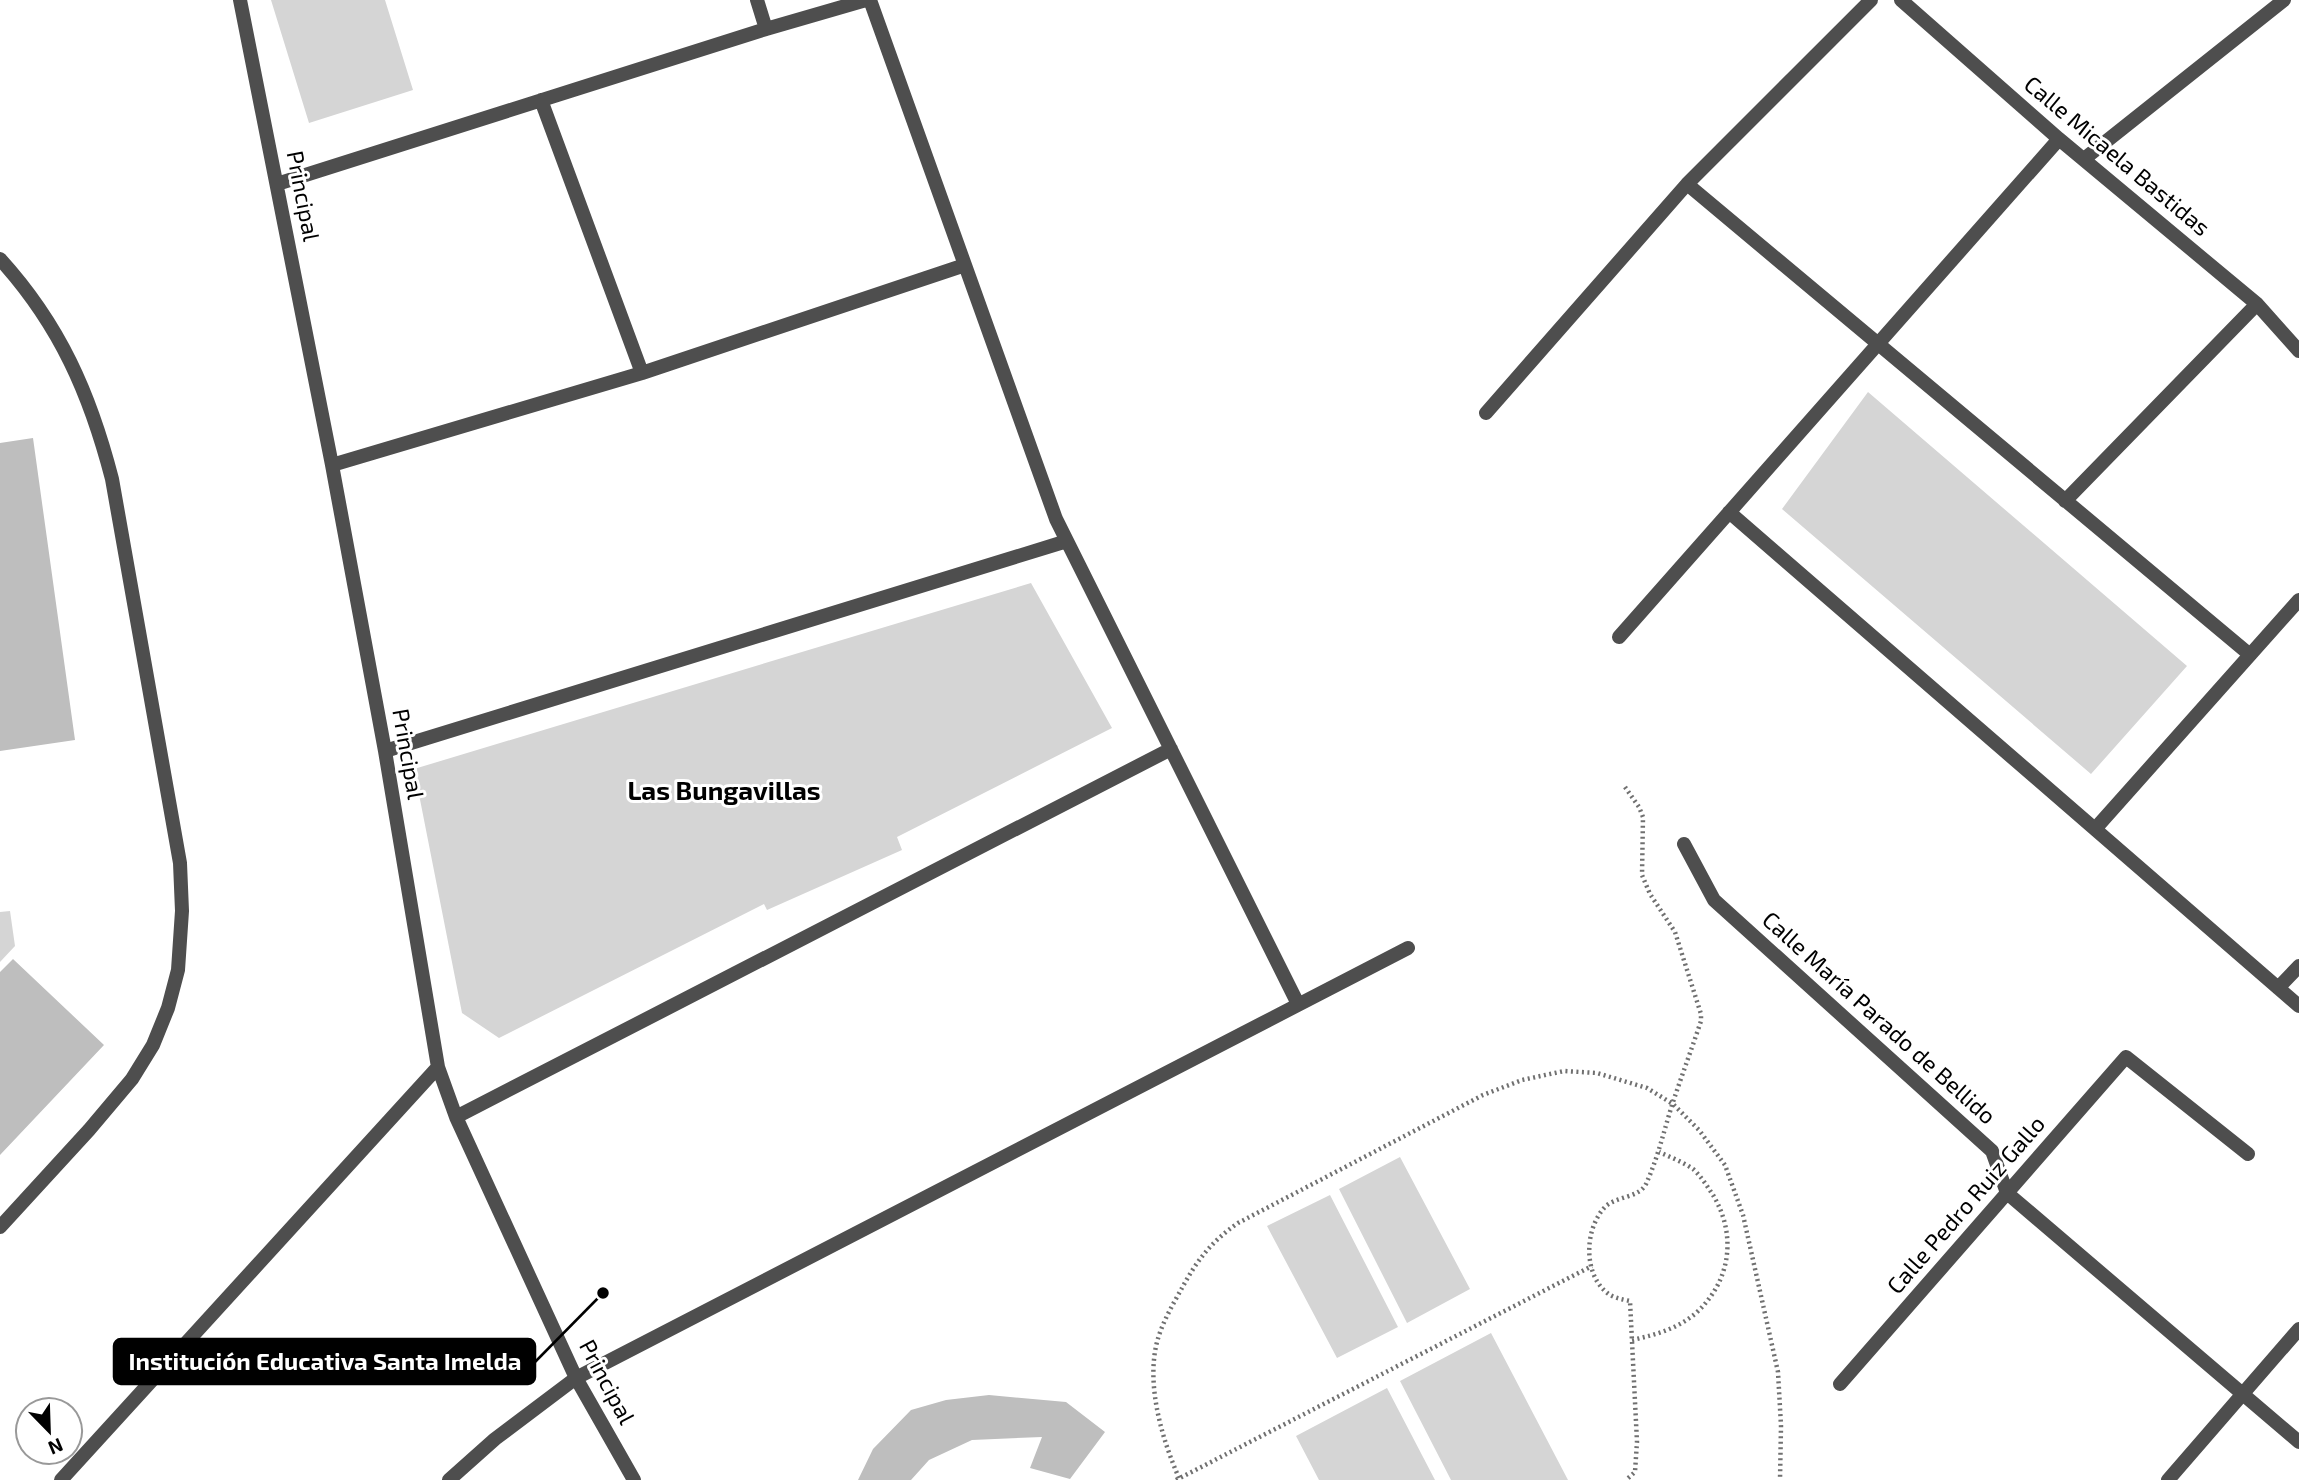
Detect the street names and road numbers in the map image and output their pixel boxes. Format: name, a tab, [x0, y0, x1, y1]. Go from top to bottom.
street label: Calle Micaela Bastidas	[2019, 69, 2216, 241]
street label: Principal	[281, 148, 326, 244]
street label: Principal	[387, 706, 431, 802]
street label: Calle María Parado de Bellido	[1757, 905, 2002, 1130]
street label: Calle Pedro Ruiz Gallo	[1880, 1110, 2050, 1299]
street label: Principal	[574, 1335, 642, 1429]

